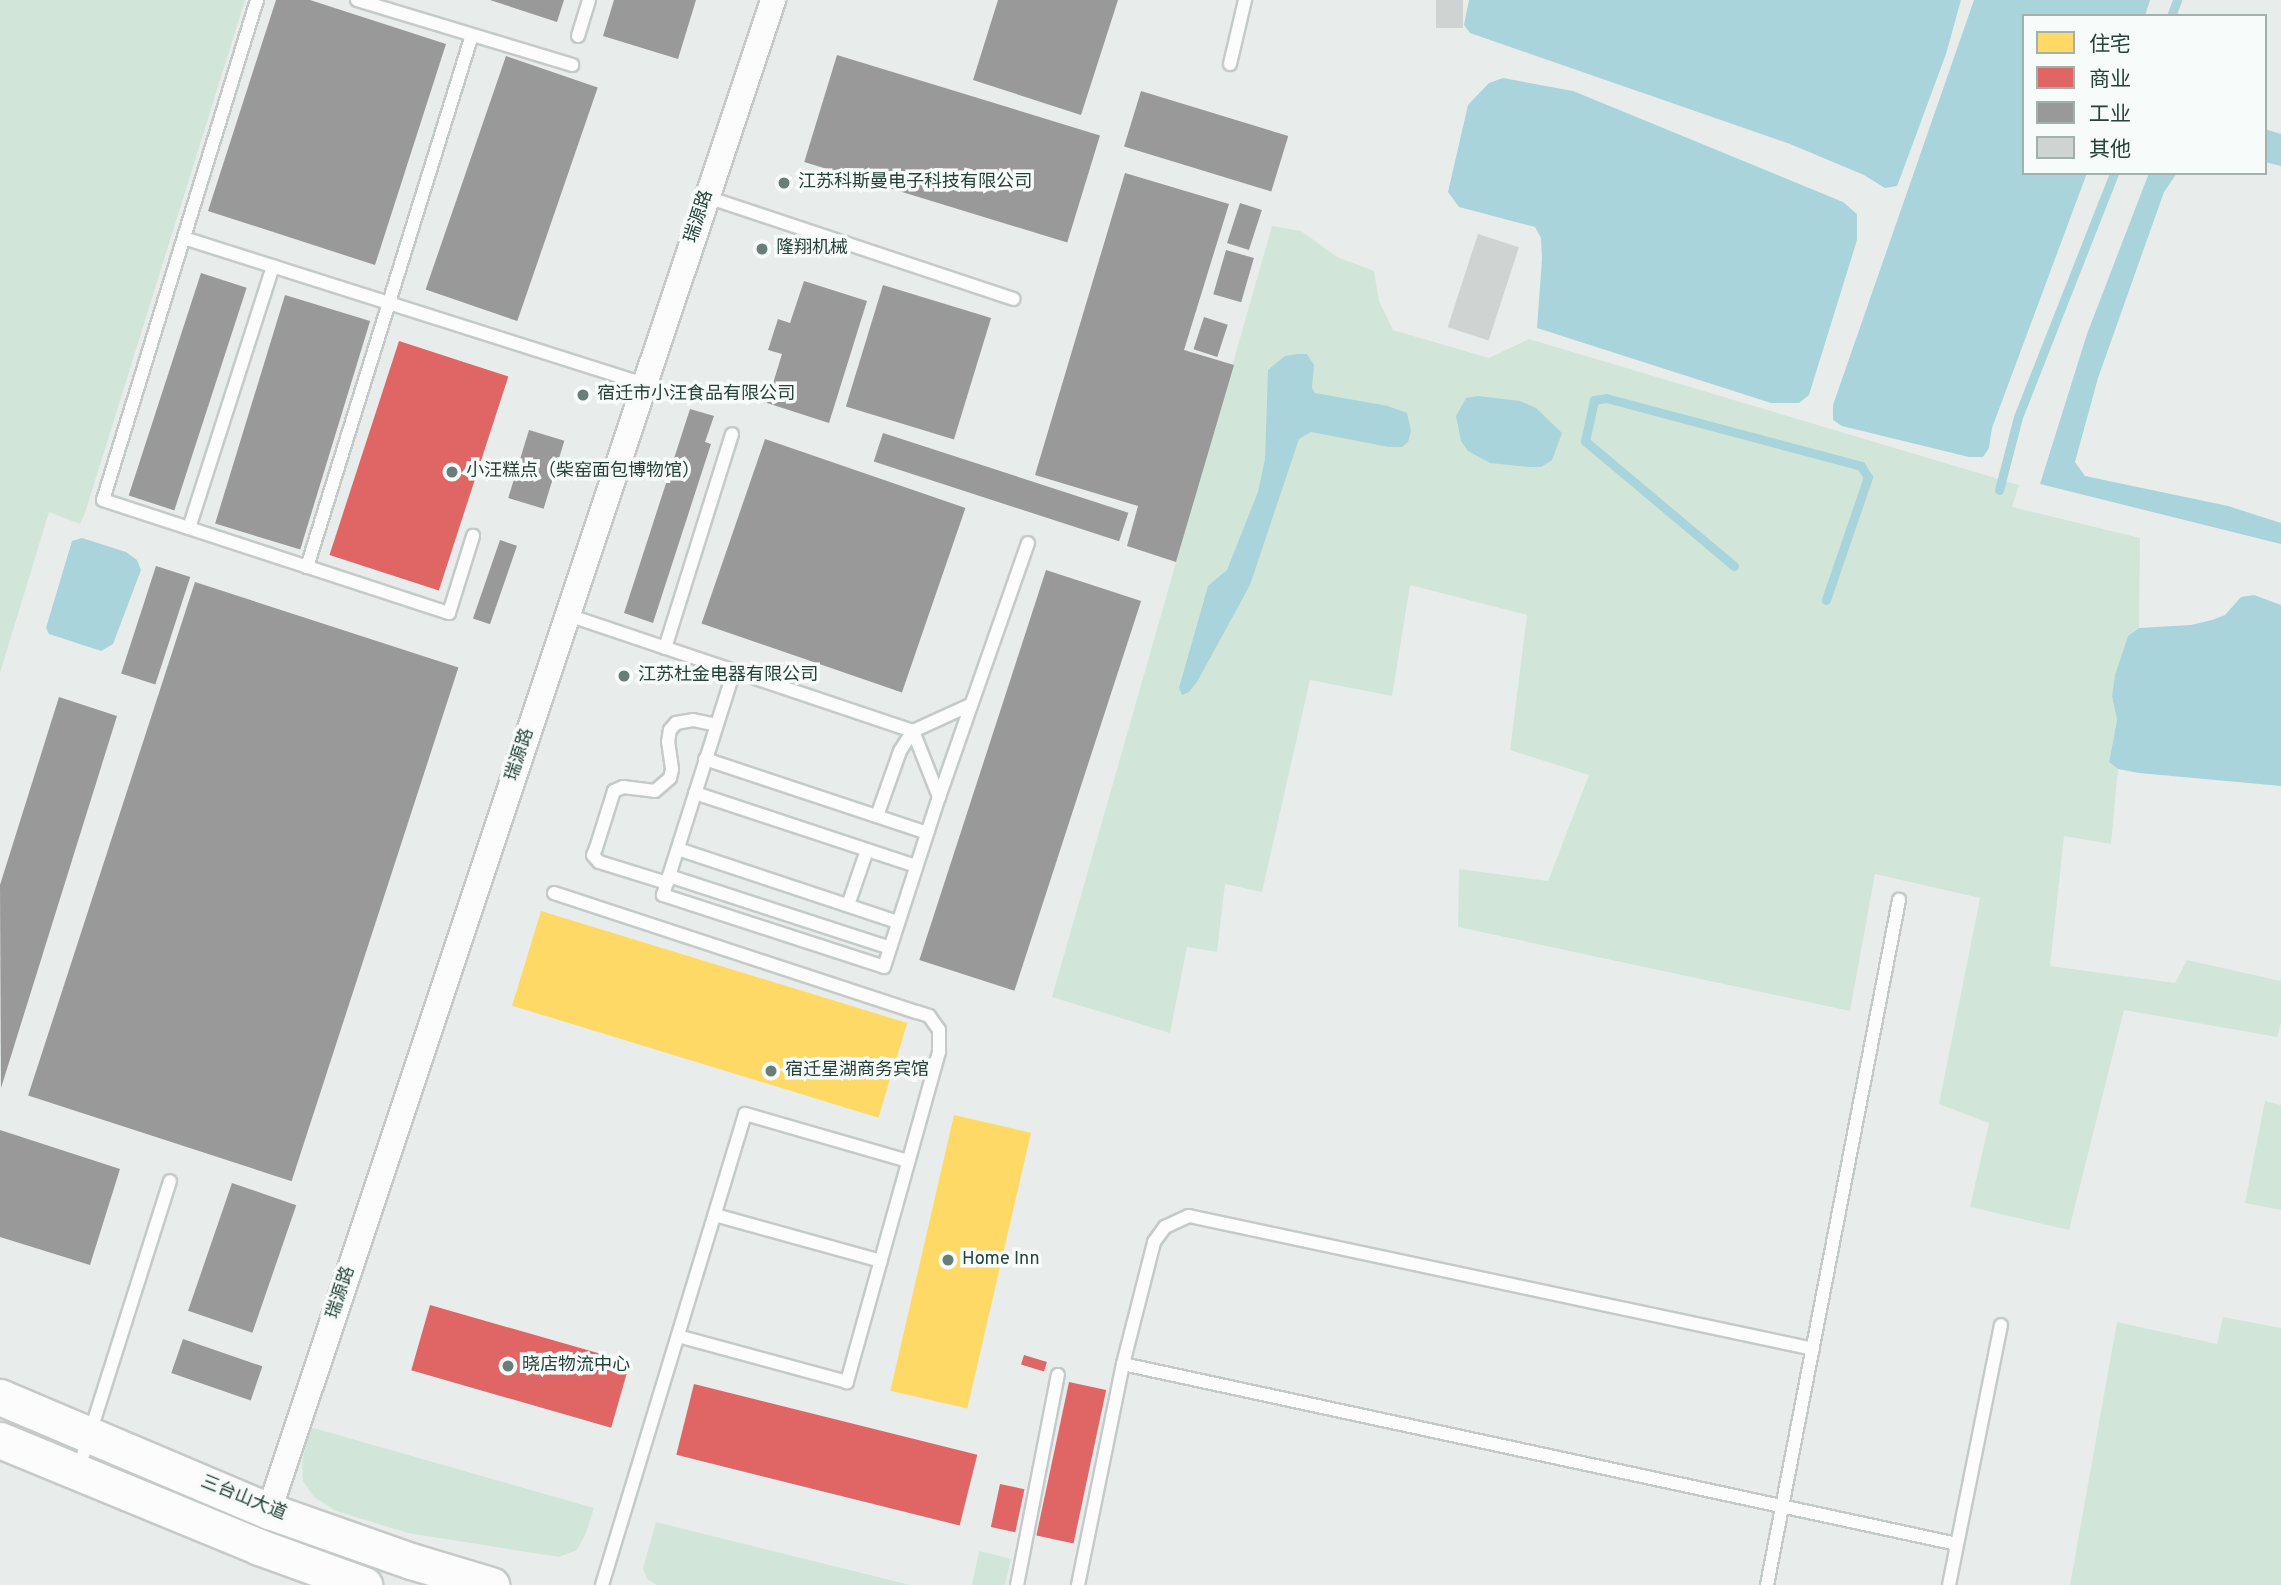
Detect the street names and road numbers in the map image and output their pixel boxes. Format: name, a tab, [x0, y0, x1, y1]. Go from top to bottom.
street label: 瑞源路	[681, 188, 719, 246]
street label: 瑞源路	[502, 726, 540, 784]
street label: 瑞源路	[323, 1264, 361, 1322]
street label: 三台山大道	[197, 1472, 289, 1526]

